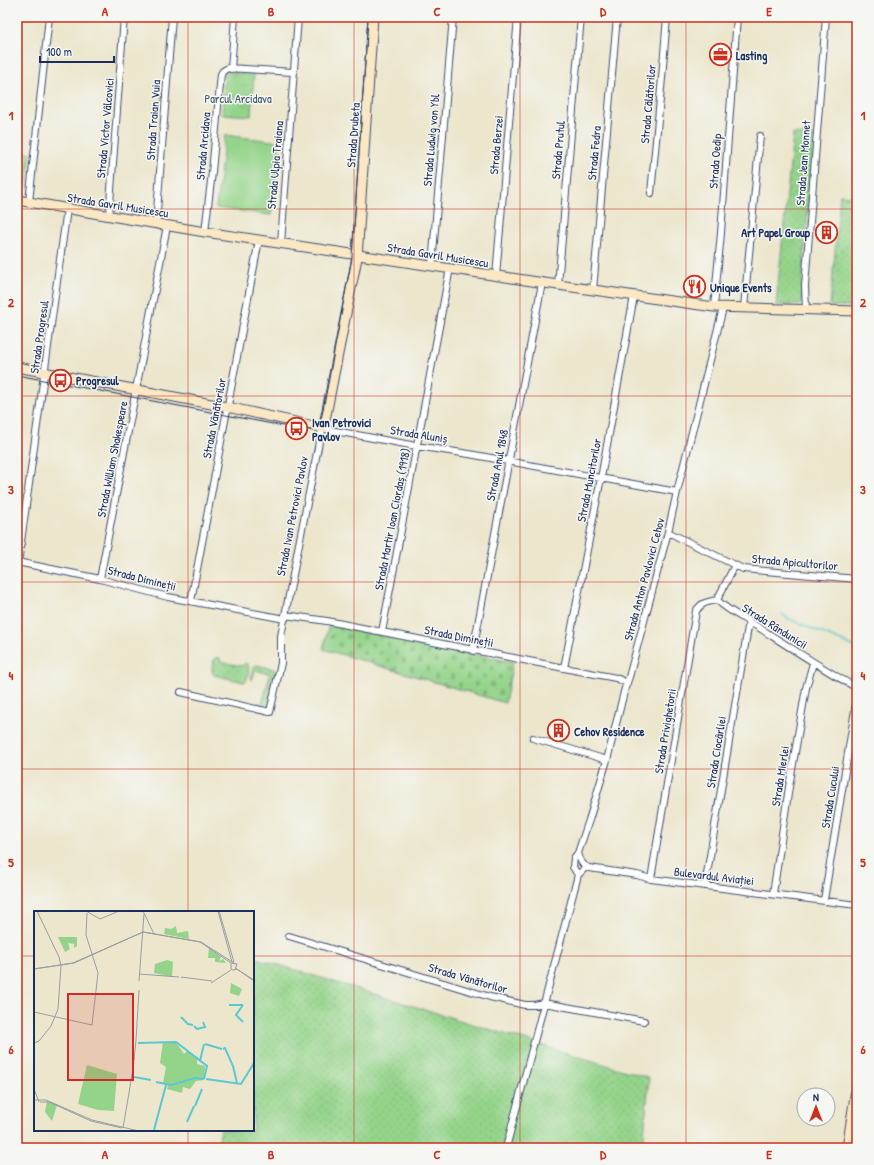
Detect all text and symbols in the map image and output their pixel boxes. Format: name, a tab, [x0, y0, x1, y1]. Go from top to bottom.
text: A	[102, 2, 109, 20]
text: B	[268, 2, 275, 20]
text: C	[433, 2, 441, 20]
text: D	[600, 2, 607, 20]
text: E	[766, 2, 772, 20]
scale bar	[40, 38, 114, 64]
office icon: Lasting	[708, 42, 734, 68]
text: 100 m	[46, 43, 72, 60]
place label: Lasting	[736, 47, 768, 65]
street label: Strada Călătorilor	[636, 63, 660, 144]
street label: Strada Victor Vâlcovici	[92, 77, 118, 179]
street label: Strada Traian Vuia	[142, 79, 164, 161]
park label: Parcul Arcidava	[204, 90, 272, 107]
street label: Strada Ludwig von Ybl	[418, 92, 444, 187]
street label: Strada Drubeta	[342, 102, 364, 168]
text: 1	[9, 106, 14, 124]
text: 1	[861, 106, 866, 124]
street label: Strada Arcidava	[192, 111, 214, 181]
street label: Strada Berzei	[485, 115, 507, 175]
street label: Strada Prutul	[547, 119, 569, 180]
street label: Strada Jean Monnet	[792, 119, 815, 206]
street label: Strada Ulpia Traiana	[263, 120, 287, 210]
street label: Strada Fedra	[583, 125, 605, 181]
street label: Strada Oedip	[705, 133, 725, 189]
street label: Strada Gavril Musicescu	[66, 189, 170, 221]
building icon: Art Papel Group	[813, 219, 839, 245]
place label: Art Papel Group	[741, 224, 811, 242]
street label: Strada Gavril Musicescu	[386, 239, 490, 271]
restaurant icon: Unique Events	[682, 274, 708, 300]
place label: Unique Events	[710, 279, 772, 297]
text: 2	[8, 293, 15, 311]
text: 2	[860, 293, 867, 311]
street label: Strada Progresul	[25, 299, 53, 375]
bus stop icon: Progresul	[47, 367, 73, 393]
place label: Progresul	[76, 372, 119, 390]
street label: Strada Vânătorilor	[198, 376, 230, 460]
street label: Strada William Shakespeare	[92, 399, 132, 519]
place label: Ivan Petrovici Pavlov	[312, 414, 372, 445]
bus stop icon: Ivan Petrovici Pavlov	[284, 416, 310, 442]
street label: Strada Aluniș	[389, 421, 449, 447]
street label: Strada Anul 1848	[482, 428, 512, 502]
street label: Strada Muncitorilor	[573, 436, 606, 523]
street label: Strada Martir Ioan Ciordaș (1918)	[370, 446, 414, 592]
street label: Strada Ivan Petrovici Pavlov	[272, 455, 312, 577]
text: 3	[8, 480, 14, 498]
text: 3	[860, 480, 866, 498]
street label: Strada Anton Pavlovici Cehov	[619, 516, 669, 642]
street label: Strada Apicultorilor	[751, 550, 839, 574]
street label: Strada Dimineții	[106, 561, 178, 595]
street label: Strada Rândunicii	[739, 599, 811, 653]
street label: Strada Dimineții	[423, 621, 495, 651]
text: 4	[9, 666, 14, 684]
text: 4	[861, 666, 866, 684]
street label: Strada Privighetorii	[650, 687, 680, 775]
street label: Strada Ciocârliei	[702, 715, 730, 789]
building icon: Cehov Residence	[546, 718, 572, 744]
place label: Cehov Residence	[574, 723, 645, 740]
street label: Strada Mierlei	[767, 745, 793, 807]
street label: Strada Cucului	[817, 765, 843, 829]
text: 5	[8, 853, 14, 871]
text: 5	[860, 853, 866, 871]
street label: Bulevardul Aviației	[673, 863, 755, 889]
inset map	[34, 911, 254, 1131]
street label: Strada Vânătorilor	[426, 959, 510, 998]
text: 6	[8, 1040, 14, 1058]
text: 6	[860, 1040, 866, 1058]
north arrow	[796, 1087, 836, 1127]
text: N	[813, 1090, 819, 1104]
text: A	[102, 1145, 109, 1163]
text: B	[268, 1145, 275, 1163]
text: C	[433, 1145, 441, 1163]
text: D	[600, 1145, 607, 1163]
text: E	[766, 1145, 772, 1163]

